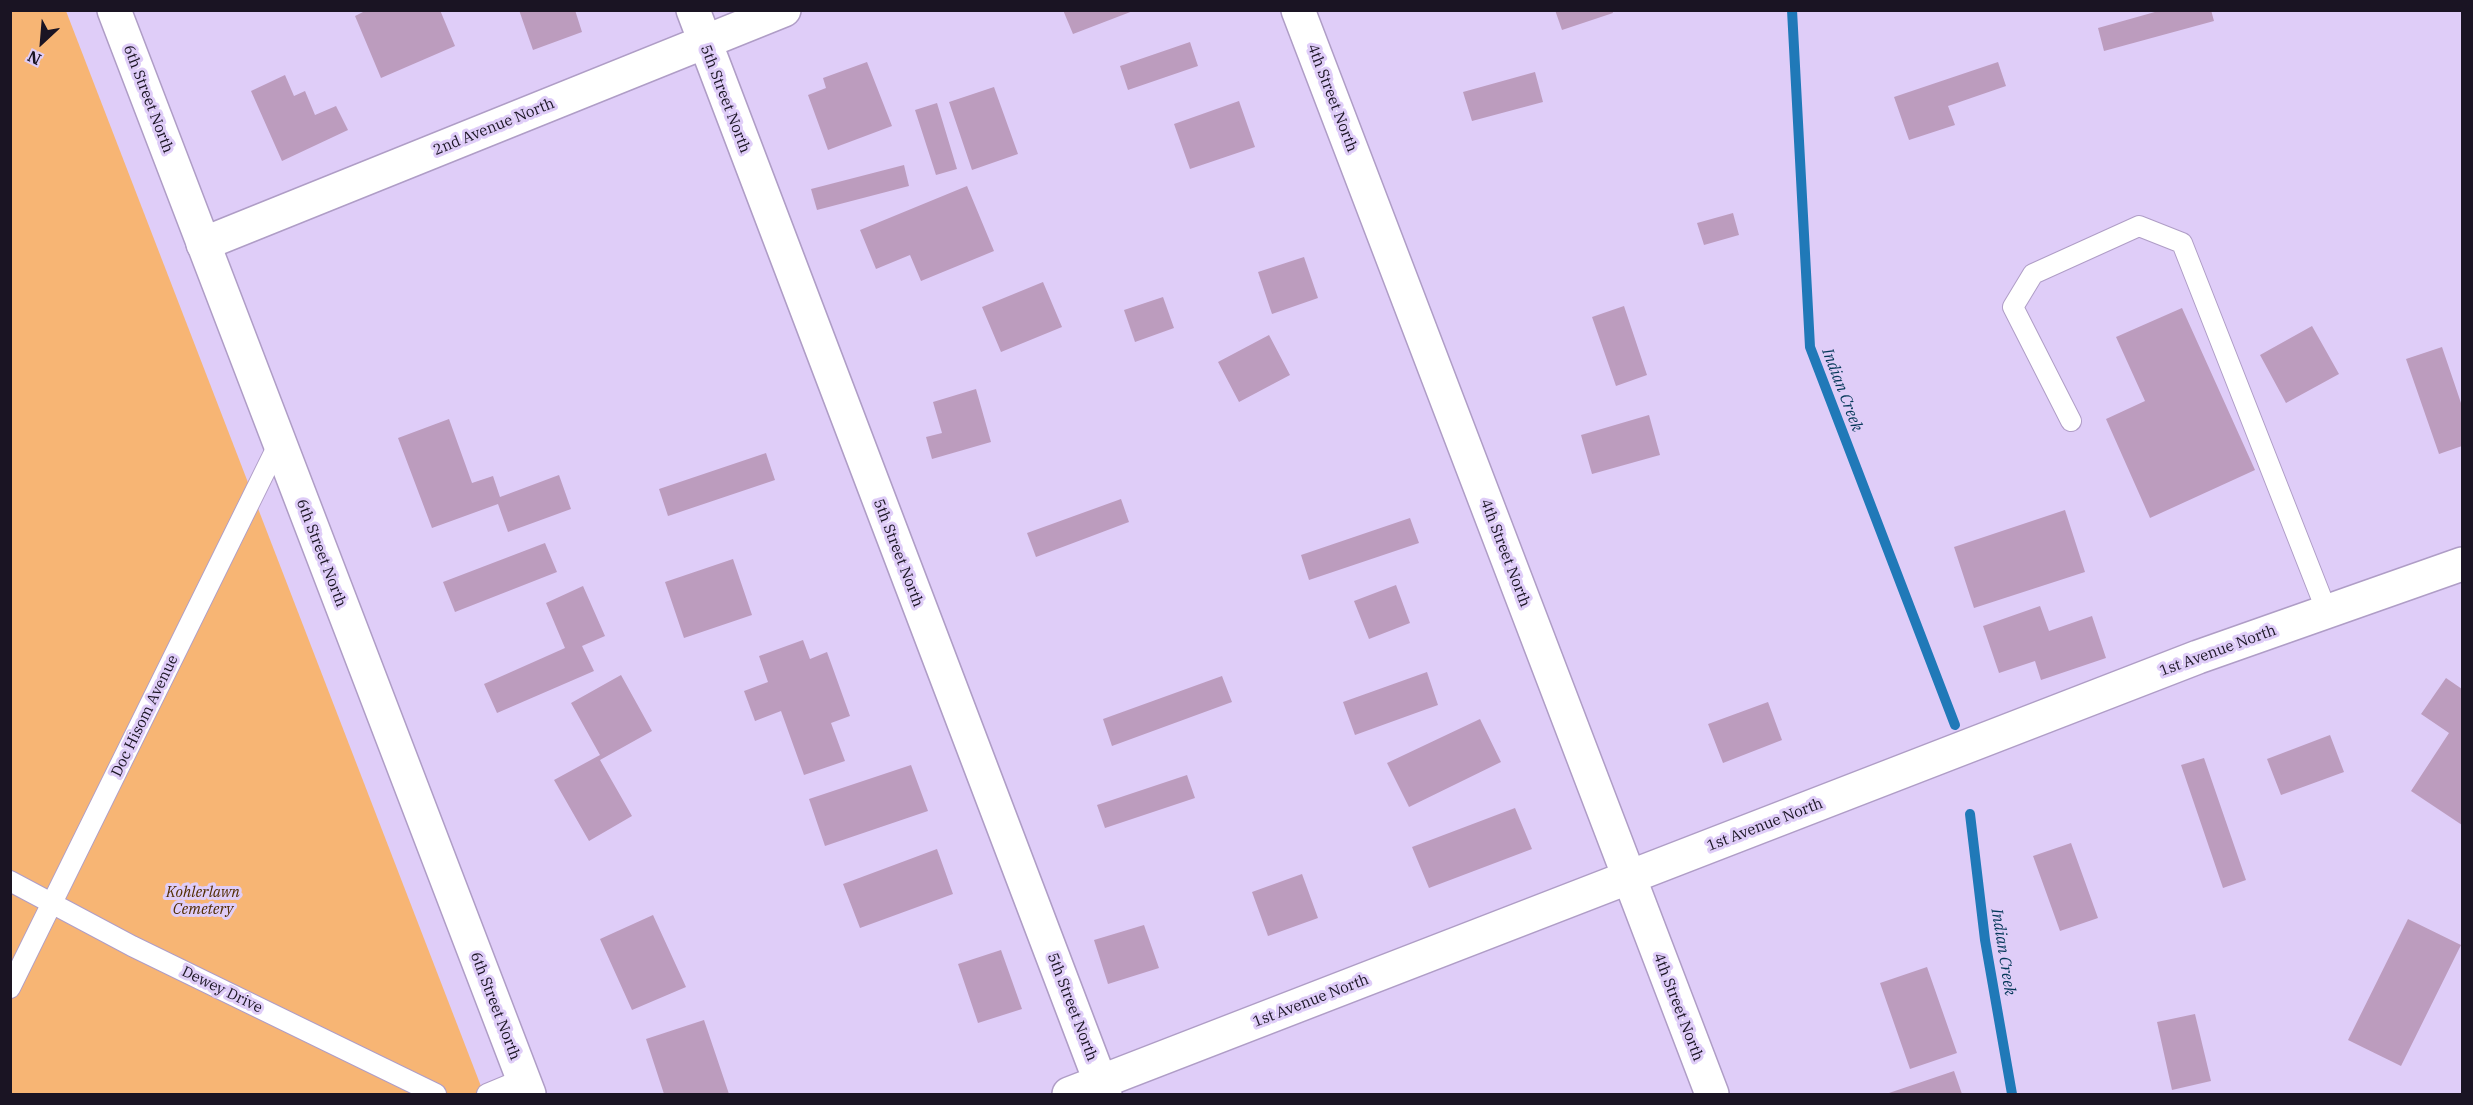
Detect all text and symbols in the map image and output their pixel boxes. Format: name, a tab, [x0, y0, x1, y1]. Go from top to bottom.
north arrow	[12, 12, 72, 72]
street label: 4th Street North	[1303, 41, 1361, 155]
street label: 6th Street North	[119, 42, 177, 156]
street label: 5th Street North	[696, 42, 754, 156]
text: N	[24, 46, 44, 70]
street label: 2nd Avenue North	[431, 95, 557, 159]
water label: Indian Creek	[1817, 346, 1867, 434]
street label: 6th Street North	[292, 496, 350, 610]
street label: 5th Street North	[869, 496, 927, 610]
street label: 4th Street North	[1476, 496, 1534, 610]
street label: 1st Avenue North	[2157, 622, 2279, 680]
street label: Doc Hisom Avenue	[108, 652, 182, 780]
street label: 1st Avenue North	[1704, 795, 1826, 855]
park label: Kohlerlawn Cemetery	[166, 884, 240, 919]
water label: Indian Creek	[1987, 907, 2019, 997]
street label: 6th Street North	[466, 949, 524, 1063]
street label: 5th Street North	[1043, 950, 1101, 1064]
street label: 4th Street North	[1649, 950, 1707, 1064]
street label: Dewey Drive	[179, 963, 265, 1017]
street label: 1st Avenue North	[1250, 971, 1372, 1031]

